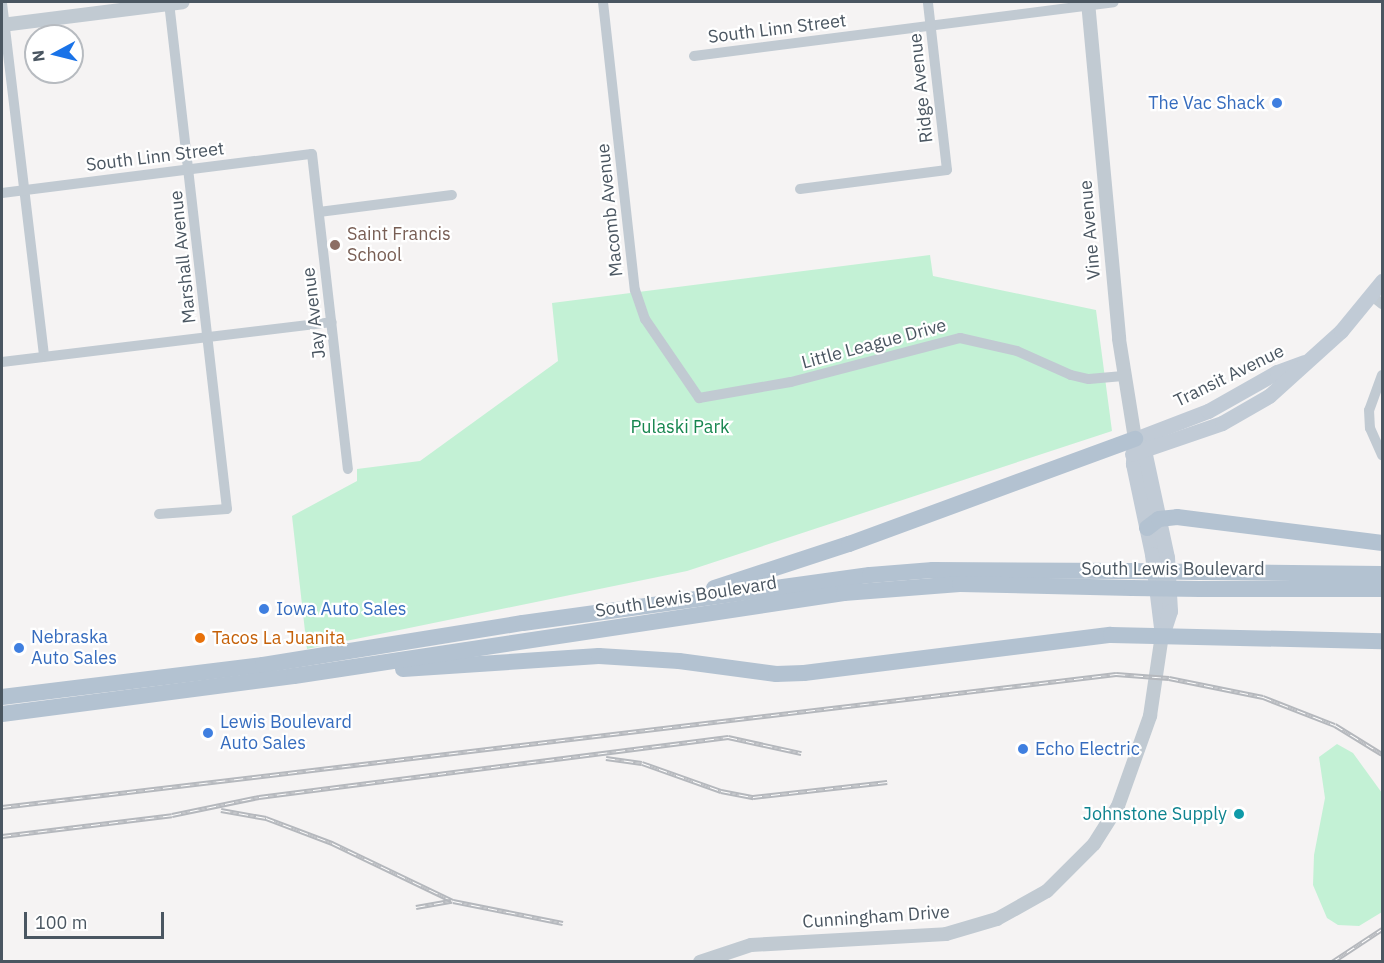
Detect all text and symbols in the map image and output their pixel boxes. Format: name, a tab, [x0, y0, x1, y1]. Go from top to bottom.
street label: South Linn Street	[707, 10, 847, 48]
north arrow	[24, 24, 84, 84]
street label: Ridge Avenue	[905, 32, 937, 144]
text: N	[27, 49, 49, 63]
place label: The Vac Shack	[1148, 92, 1265, 114]
marker: The Vac Shack	[1270, 96, 1284, 110]
street label: South Linn Street	[85, 138, 225, 176]
street label: Macomb Avenue	[592, 142, 628, 278]
street label: Vine Avenue	[1075, 179, 1105, 281]
street label: Marshall Avenue	[165, 189, 201, 325]
place label: Saint Francis School	[347, 224, 451, 266]
marker: Saint Francis School	[328, 238, 342, 252]
street label: Jay Avenue	[298, 266, 330, 360]
street label: Little League Drive	[799, 314, 949, 374]
street label: Transit Avenue	[1170, 340, 1288, 412]
park label: Pulaski Park	[630, 416, 730, 438]
street label: South Lewis Boulevard	[1081, 558, 1265, 580]
street label: South Lewis Boulevard	[594, 572, 778, 622]
place label: Iowa Auto Sales	[276, 598, 407, 620]
marker: Iowa Auto Sales	[257, 602, 271, 616]
place label: Nebraska Auto Sales	[31, 627, 117, 670]
place label: Tacos La Juanita	[212, 627, 345, 649]
marker: Tacos La Juanita	[193, 631, 207, 645]
marker: Nebraska Auto Sales	[12, 641, 26, 655]
place label: Lewis Boulevard Auto Sales	[220, 712, 352, 754]
marker: Lewis Boulevard Auto Sales	[201, 726, 215, 740]
place label: Echo Electric	[1035, 738, 1140, 760]
marker: Echo Electric	[1016, 742, 1030, 756]
place label: Johnstone Supply	[1083, 803, 1227, 825]
marker: Johnstone Supply	[1232, 807, 1246, 821]
scale bar	[27, 900, 166, 938]
street label: Cunningham Drive	[802, 901, 950, 933]
text: 100 m	[35, 911, 87, 934]

